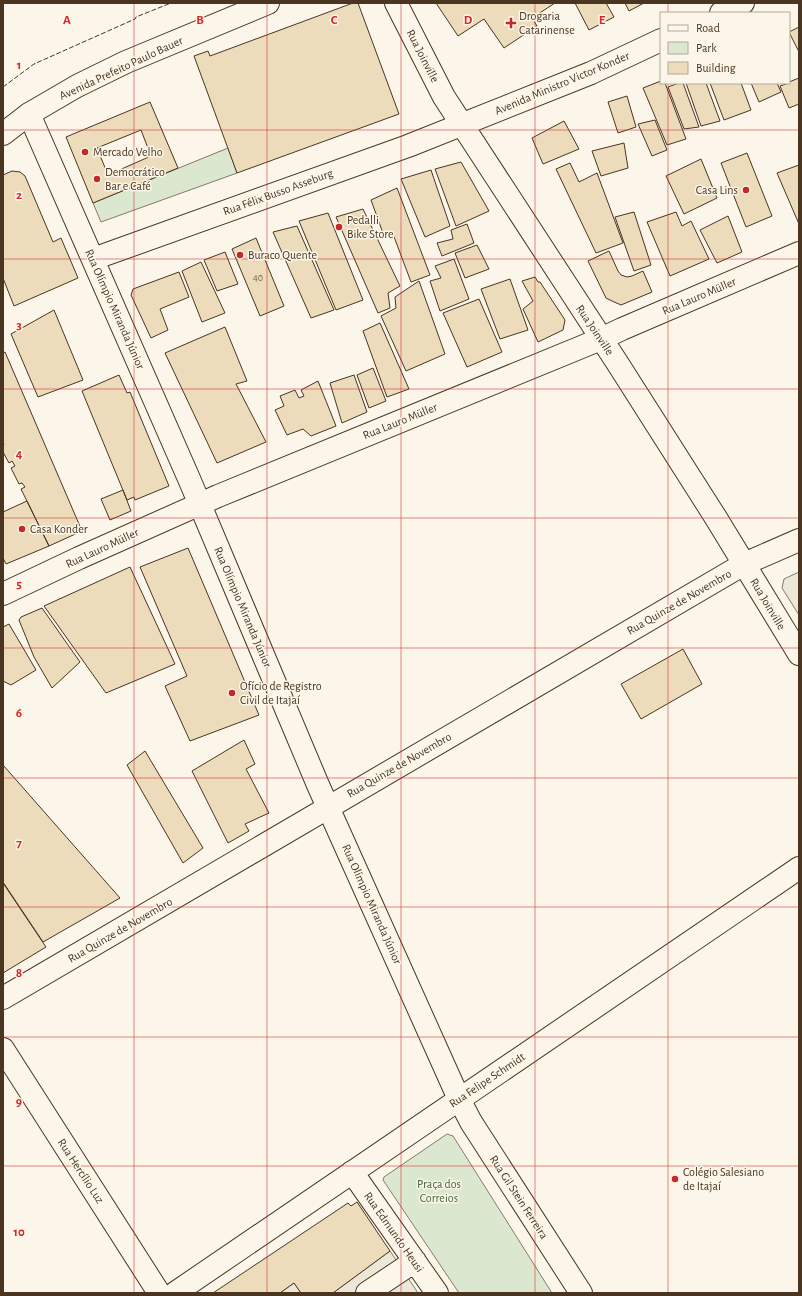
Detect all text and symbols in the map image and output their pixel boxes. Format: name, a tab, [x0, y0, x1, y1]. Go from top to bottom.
place label: Drogaria Catarinense	[519, 10, 575, 36]
legend	[660, 12, 790, 84]
text: A	[63, 14, 71, 27]
text: B	[196, 14, 204, 27]
text: C	[331, 14, 338, 27]
text: D	[464, 14, 473, 27]
text: E	[599, 14, 606, 27]
marker: Drogaria Catarinense	[506, 18, 516, 28]
text: Road	[696, 22, 720, 34]
street label: Rua Joinville	[405, 28, 441, 84]
street label: Avenida Prefeito Paulo Bauer	[57, 34, 185, 102]
text: Park	[696, 42, 717, 54]
street label: Avenida Ministro Victor Konder	[493, 49, 631, 117]
text: 1	[17, 59, 21, 72]
text: Building	[696, 62, 736, 74]
place label: Mercado Velho	[93, 146, 163, 158]
marker: Mercado Velho	[80, 147, 90, 157]
place label: Democrático Bar e Café	[105, 166, 165, 192]
street label: Rua Félix Busso Asseburg	[221, 166, 335, 217]
marker: Democrático Bar e Café	[92, 174, 102, 184]
place label: Casa Lins	[696, 184, 738, 196]
marker: Casa Lins	[741, 185, 751, 195]
text: 2	[16, 189, 22, 202]
place label: Pedalli Bike Store	[347, 214, 394, 240]
marker: Pedalli Bike Store	[334, 222, 344, 232]
street label: Rua Olímpio Miranda Júnior	[83, 247, 147, 371]
place label: Buraco Quente	[248, 249, 317, 262]
marker: Buraco Quente	[235, 250, 245, 260]
house number: 40	[253, 273, 263, 283]
street label: Rua Lauro Müller	[660, 275, 738, 317]
street label: Rua Joinville	[574, 303, 616, 357]
text: 3	[16, 319, 22, 332]
street label: Rua Lauro Müller	[361, 401, 439, 441]
text: 4	[16, 448, 23, 461]
place label: Casa Konder	[30, 523, 88, 535]
marker: Casa Konder	[17, 524, 27, 534]
street label: Rua Lauro Müller	[64, 526, 140, 570]
street label: Rua Olímpio Miranda Júnior	[212, 545, 274, 669]
street label: Rua Quinze de Novembro	[625, 567, 734, 638]
street label: Rua Joinville	[748, 576, 788, 632]
text: 5	[16, 578, 22, 591]
place label: Ofício de Registro Civil de Itajaí	[240, 680, 322, 707]
marker: Ofício de Registro Civil de Itajaí	[227, 688, 237, 698]
text: 6	[16, 707, 22, 720]
street label: Rua Quinze de Novembro	[345, 730, 454, 801]
text: 7	[16, 837, 22, 850]
street label: Rua Olímpio Miranda Júnior	[340, 842, 404, 966]
street label: Rua Quinze de Novembro	[66, 895, 175, 966]
text: 8	[16, 967, 22, 980]
street label: Rua Felipe Schmidt	[447, 1050, 527, 1110]
text: 9	[16, 1096, 22, 1109]
street label: Rua Hercílio Luz	[56, 1136, 106, 1206]
street label: Rua Gil Stein Ferreira	[488, 1153, 551, 1241]
place label: Colégio Salesiano de Itajaí	[683, 1166, 764, 1193]
marker: Colégio Salesiano de Itajaí	[670, 1174, 680, 1184]
park label: Praça dos Correios	[417, 1178, 461, 1204]
street label: Rua Edmundo Heusi	[362, 1190, 426, 1274]
text: 10	[13, 1226, 25, 1239]

